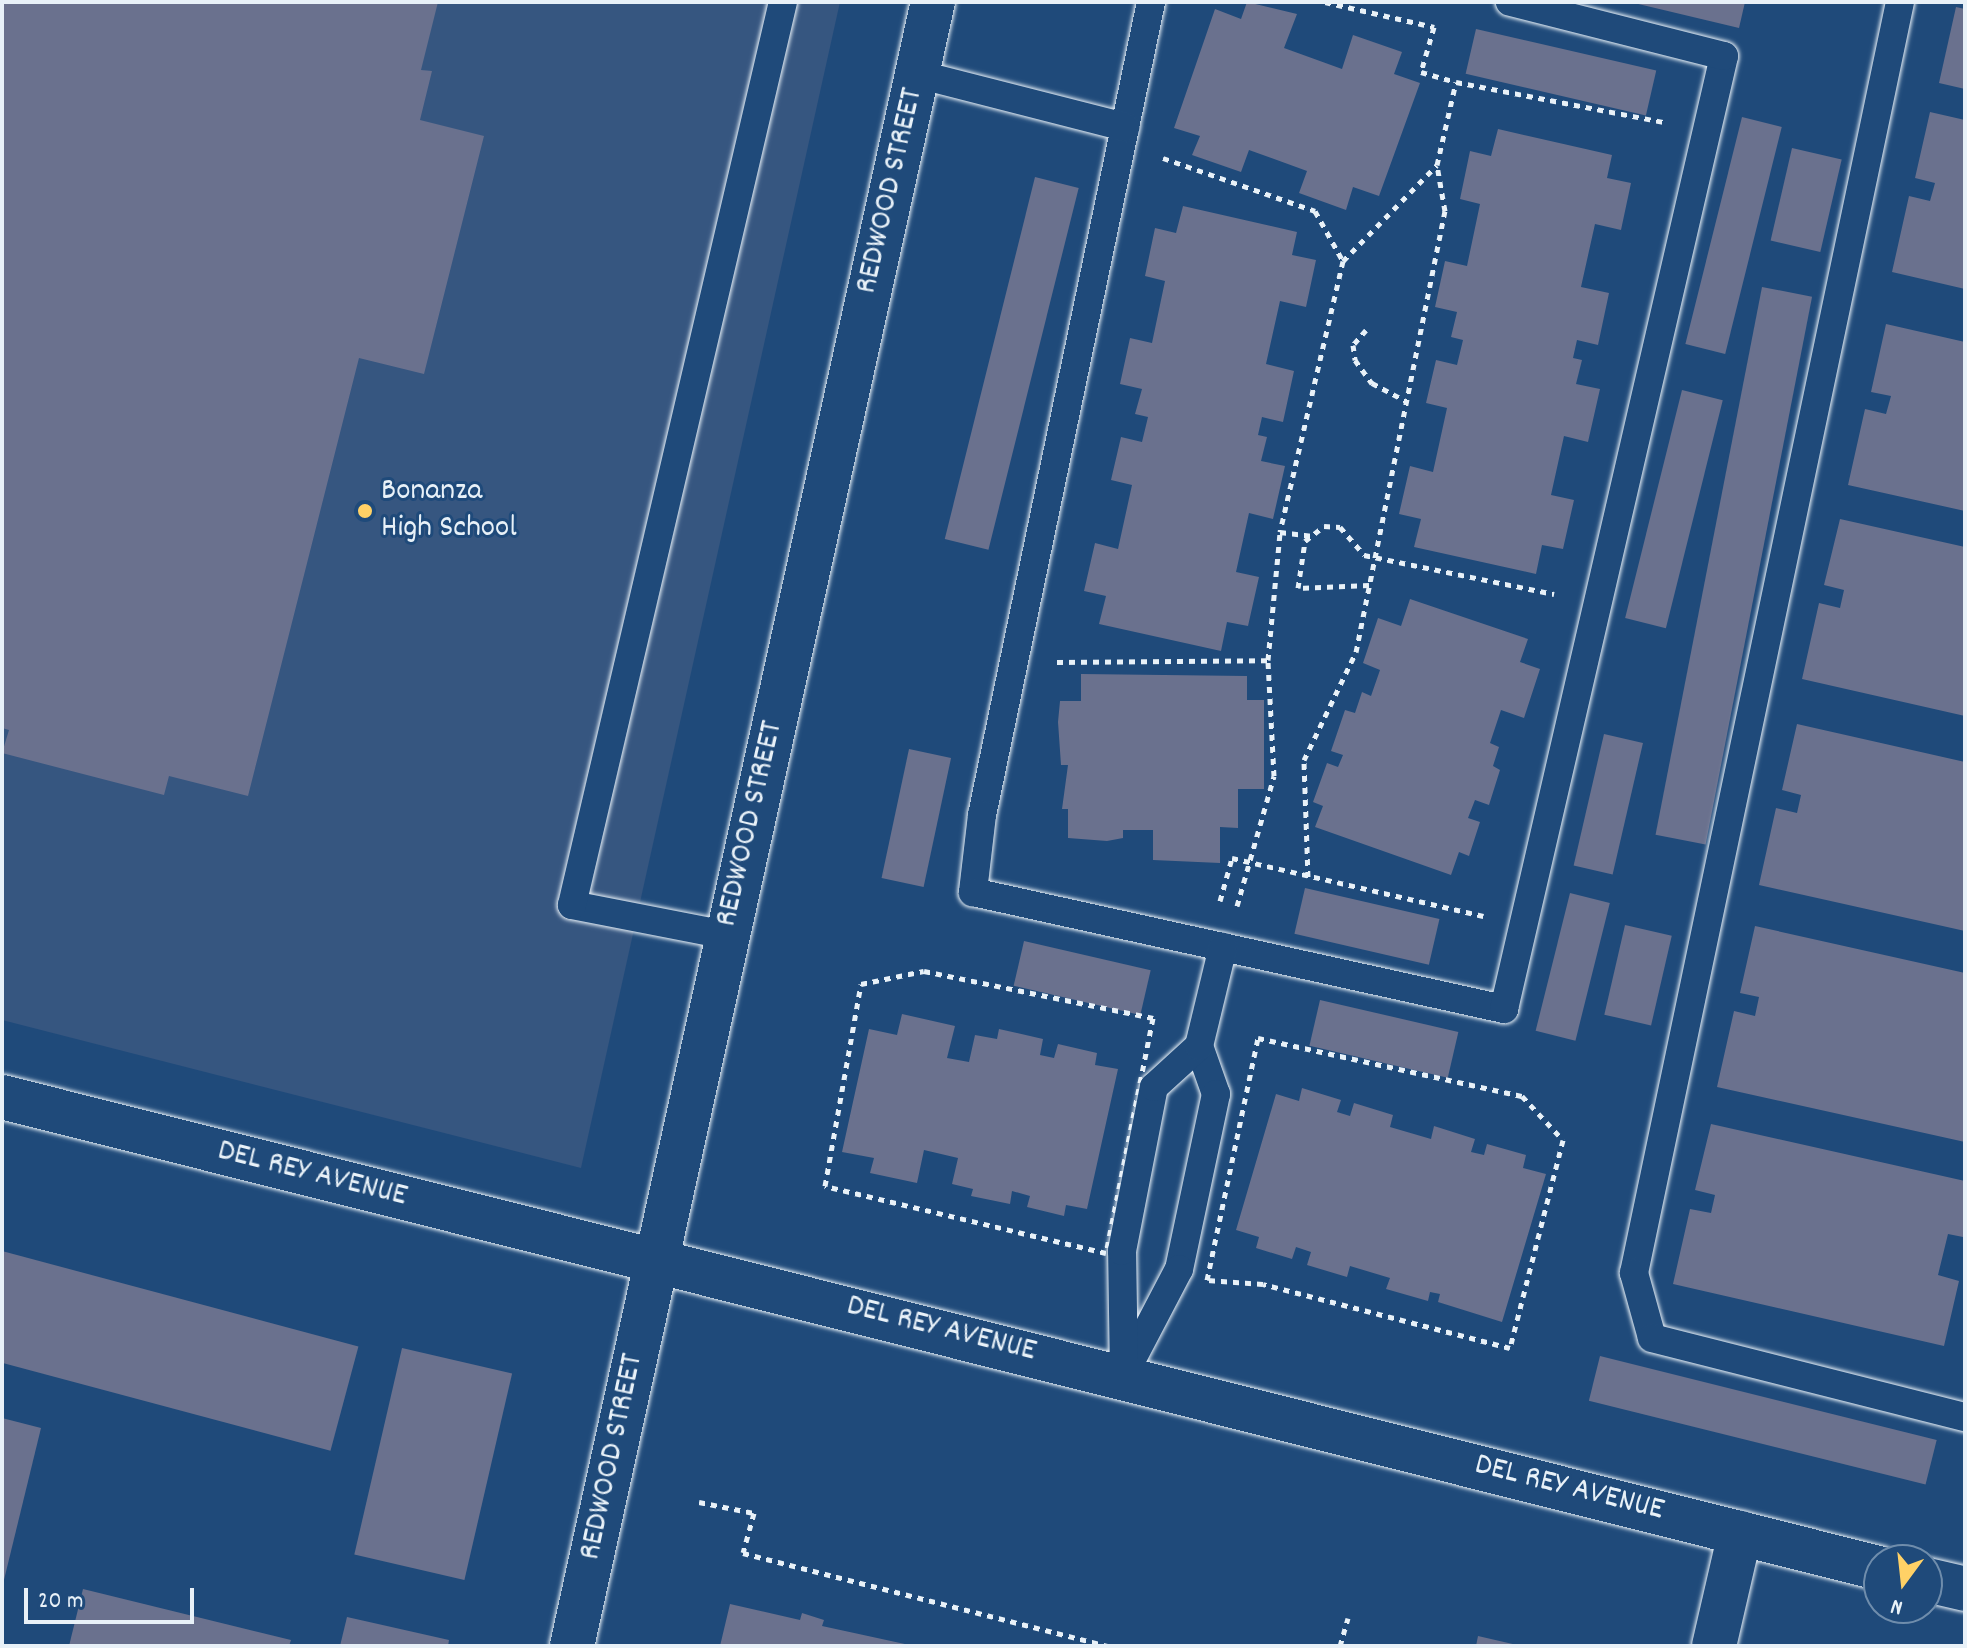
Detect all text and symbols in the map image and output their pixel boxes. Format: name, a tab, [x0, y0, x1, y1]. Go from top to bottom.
street label: REDWOOD STREET	[849, 84, 933, 298]
place label: Bonanza High School	[381, 474, 517, 549]
marker: Bonanza High School	[356, 502, 374, 520]
street label: REDWOOD STREET	[709, 717, 793, 931]
street label: DEL REY AVENUE	[213, 1133, 411, 1217]
street label: DEL REY AVENUE	[842, 1288, 1040, 1372]
street label: REDWOOD STREET	[572, 1350, 654, 1564]
street label: DEL REY AVENUE	[1470, 1447, 1668, 1531]
north arrow	[1863, 1544, 1943, 1624]
scale bar	[28, 1572, 198, 1622]
text: 20 m	[38, 1585, 84, 1619]
text: N	[1888, 1589, 1906, 1622]

